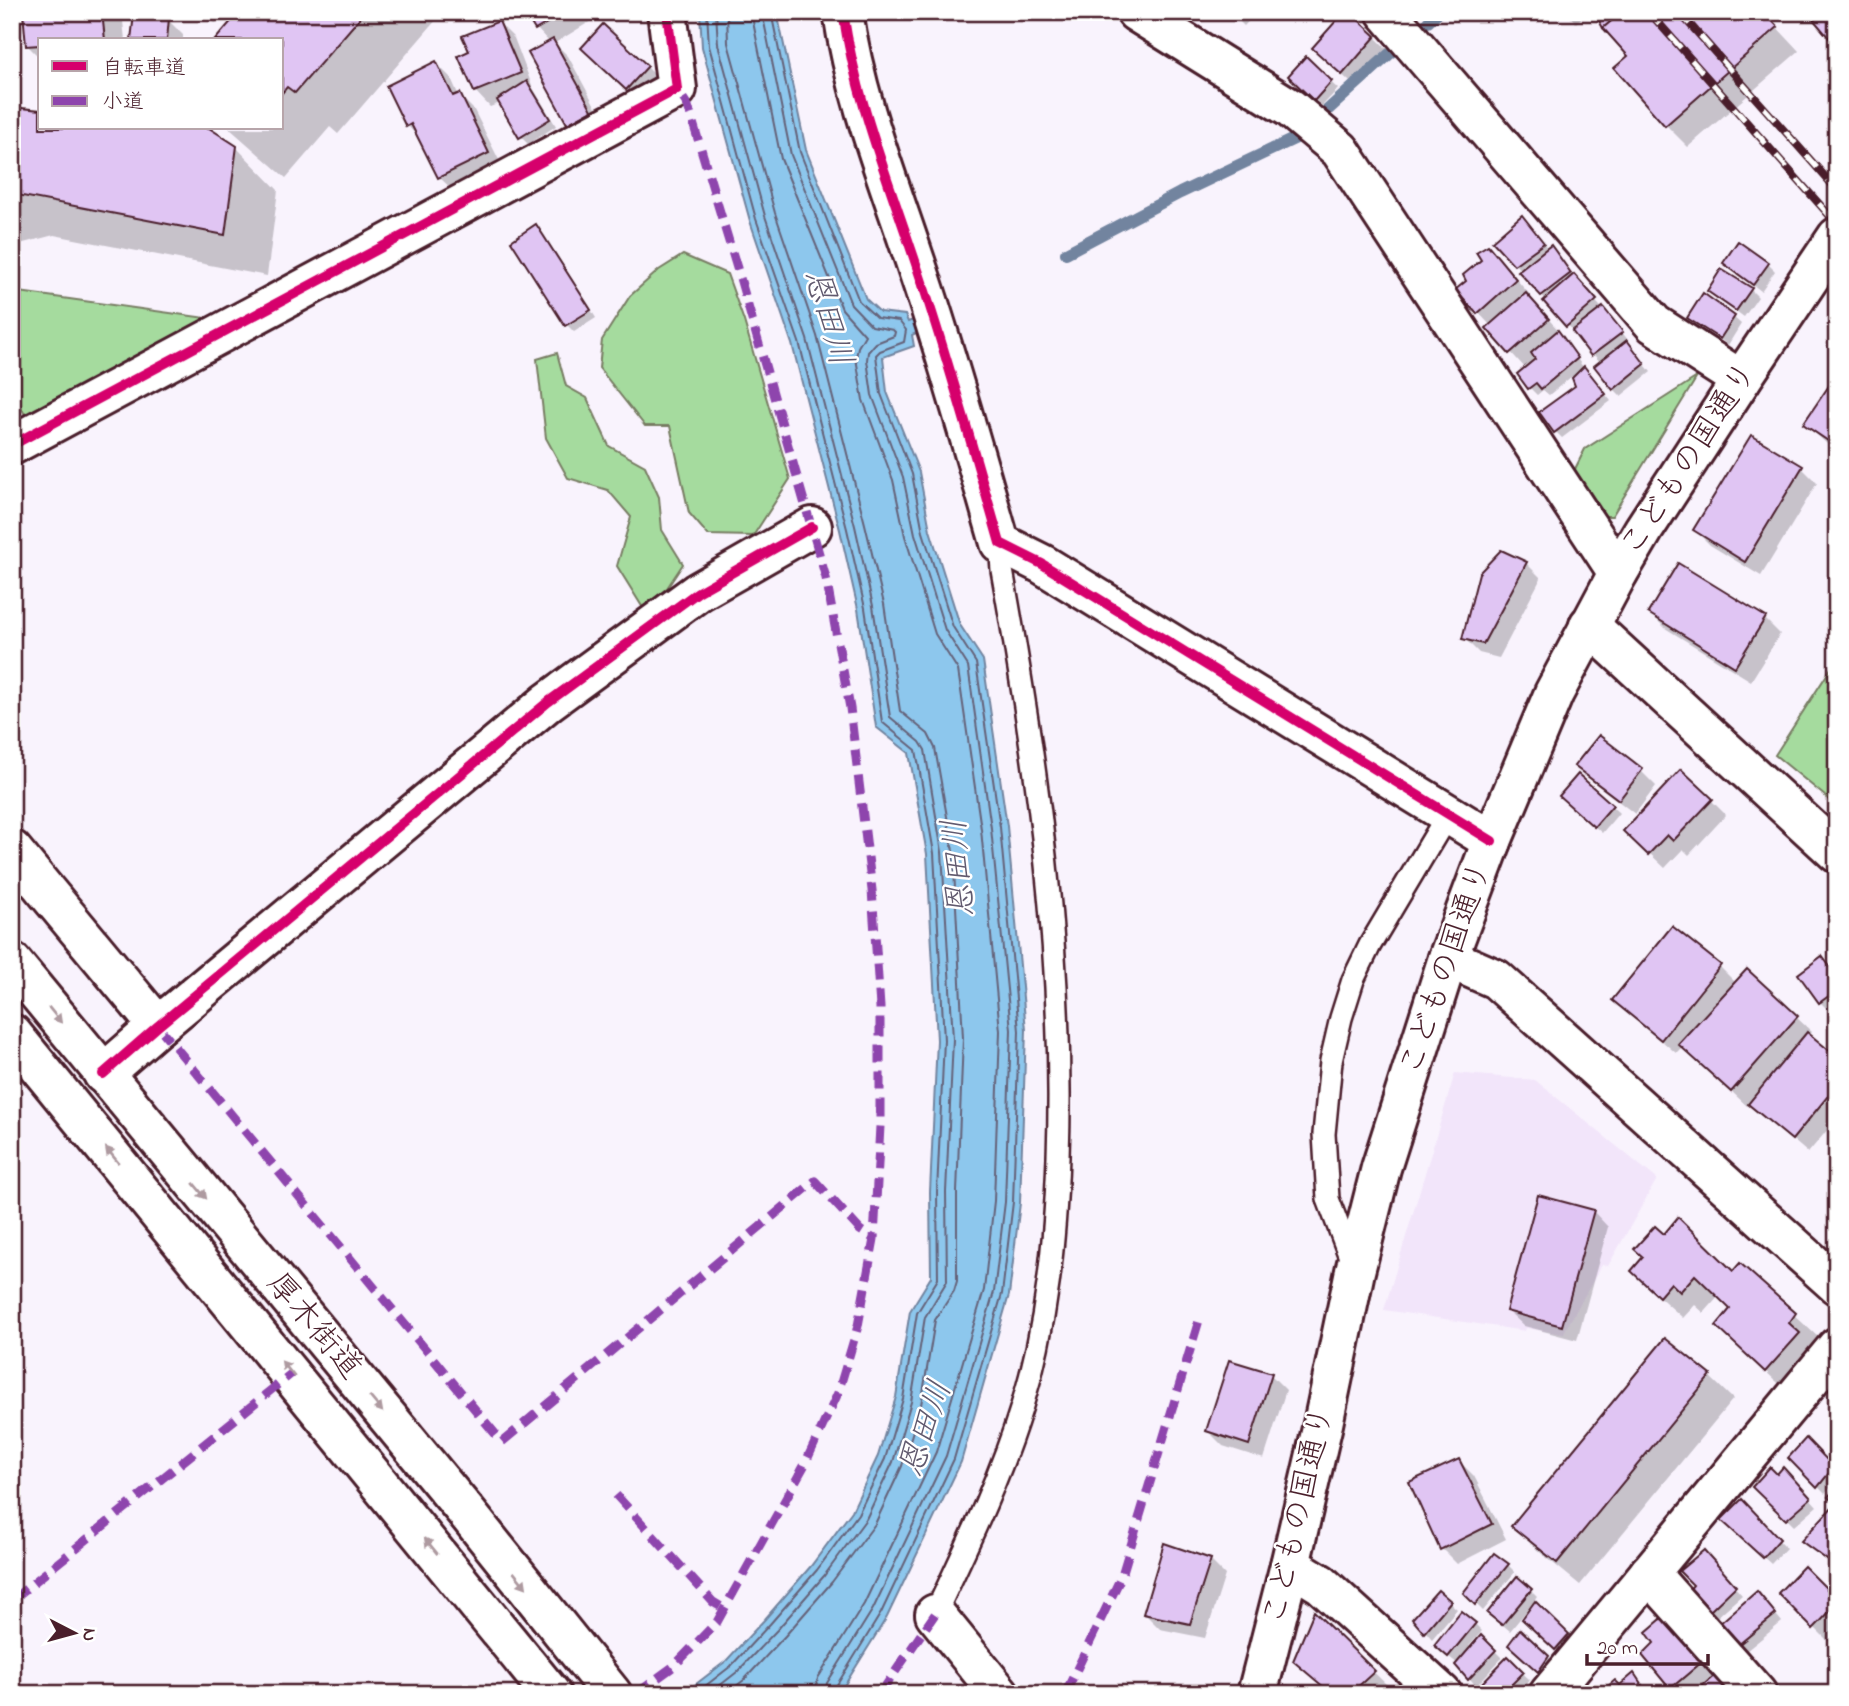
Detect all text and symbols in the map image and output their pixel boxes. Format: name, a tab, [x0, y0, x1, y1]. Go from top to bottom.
legend	[38, 38, 284, 130]
text: 自転車道	[102, 54, 186, 84]
text: 小道	[102, 88, 144, 118]
water label: 恩田川	[790, 264, 864, 372]
street label: こどもの国通り	[1609, 353, 1771, 567]
water label: 恩田川	[932, 817, 988, 919]
street label: こどもの国通り	[1388, 855, 1506, 1083]
one-way arrow	[47, 1007, 62, 1024]
one-way arrow	[105, 1147, 120, 1164]
one-way arrow	[192, 1181, 207, 1199]
street label: 厚木街道	[254, 1263, 372, 1391]
one-way arrow	[281, 1360, 296, 1377]
water label: 恩田川	[888, 1374, 966, 1484]
one-way arrow	[368, 1395, 383, 1412]
street label: こどもの国通り	[1252, 1402, 1348, 1630]
one-way arrow	[424, 1537, 439, 1554]
one-way arrow	[513, 1570, 528, 1588]
north arrow	[38, 1598, 108, 1668]
scale bar	[1587, 1622, 1707, 1666]
text: N	[74, 1627, 103, 1642]
text: 20 m	[1597, 1634, 1638, 1664]

